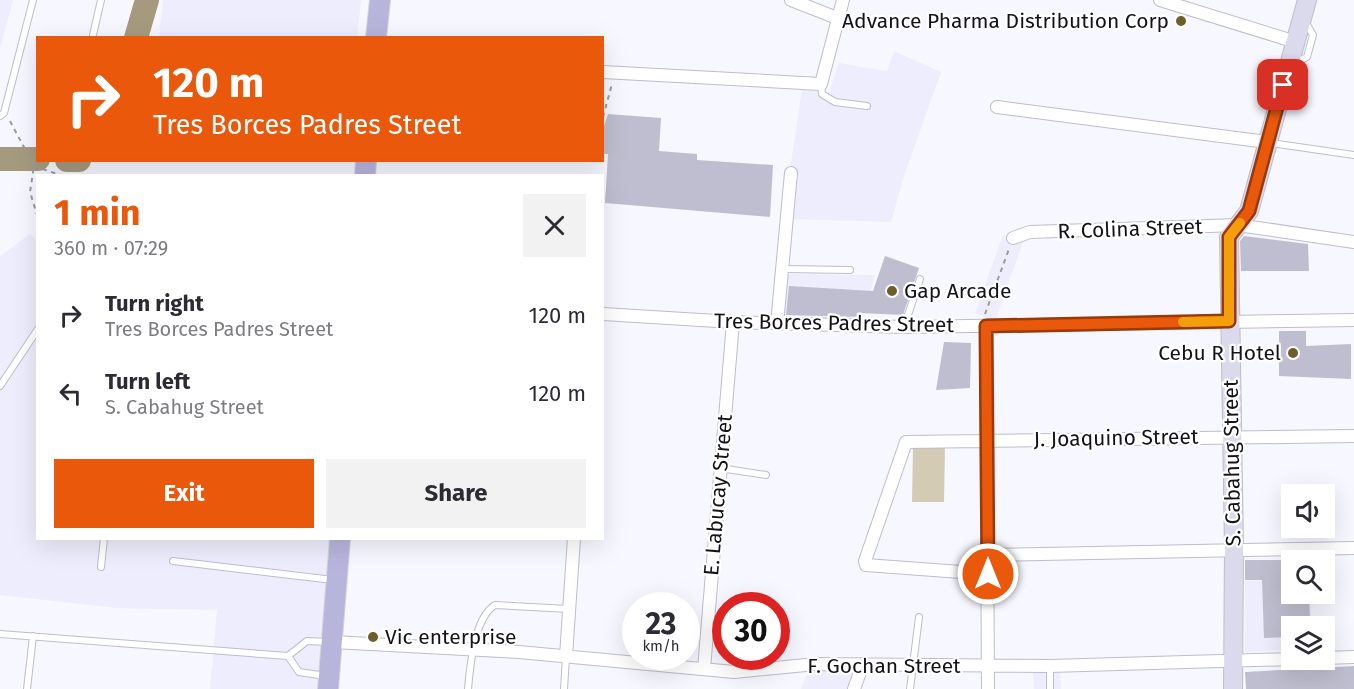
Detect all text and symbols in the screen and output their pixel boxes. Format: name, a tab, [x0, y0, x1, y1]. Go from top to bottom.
place label: Advance Pharma Distribution Corp	[842, 8, 1169, 34]
marker: Advance Pharma Distribution Corp	[1174, 14, 1188, 28]
text: 120 m	[153, 58, 264, 108]
pin	[1257, 59, 1308, 110]
icon: right	[54, 60, 132, 138]
icon: arrive	[1266, 68, 1299, 101]
text: Tres Borces Padres Street	[153, 109, 461, 141]
text: 1 min	[54, 191, 141, 235]
button: close	[523, 194, 586, 257]
street label: R. Colina Street	[1057, 213, 1203, 245]
text: 360 m · 07:29	[54, 236, 168, 260]
place label: Gap Arcade	[904, 278, 1011, 304]
marker: Gap Arcade	[885, 284, 899, 298]
text: Turn right	[105, 290, 204, 317]
icon: right	[54, 299, 87, 332]
text: 120 m	[529, 302, 586, 329]
street label: Tres Borces Padres Street	[714, 308, 955, 338]
text: Tres Borces Padres Street	[105, 317, 333, 341]
place label: Cebu R Hotel	[1158, 340, 1281, 366]
marker: Cebu R Hotel	[1286, 346, 1300, 360]
text: Turn left	[105, 368, 190, 395]
icon: left	[54, 377, 87, 410]
street label: S. Cabahug Street	[1218, 379, 1246, 547]
text: 120 m	[529, 380, 586, 407]
text: S. Cabahug Street	[105, 395, 264, 419]
street label: E. Labucay Street	[698, 413, 738, 577]
street label: J. Joaquino Street	[1033, 424, 1199, 452]
button: Exit	[54, 459, 314, 528]
button: Share	[326, 459, 586, 528]
map controls	[1281, 484, 1335, 670]
button: sound	[1281, 484, 1335, 538]
position arrow	[956, 542, 1020, 606]
button: search	[1281, 550, 1335, 604]
speed limit sign: 30	[712, 592, 790, 670]
text: 23	[646, 606, 676, 642]
button: layers	[1281, 616, 1335, 670]
place label: Vic enterprise	[385, 624, 517, 650]
marker: Vic enterprise	[366, 630, 380, 644]
text: km/h	[642, 637, 680, 655]
street label: F. Gochan Street	[807, 653, 961, 679]

